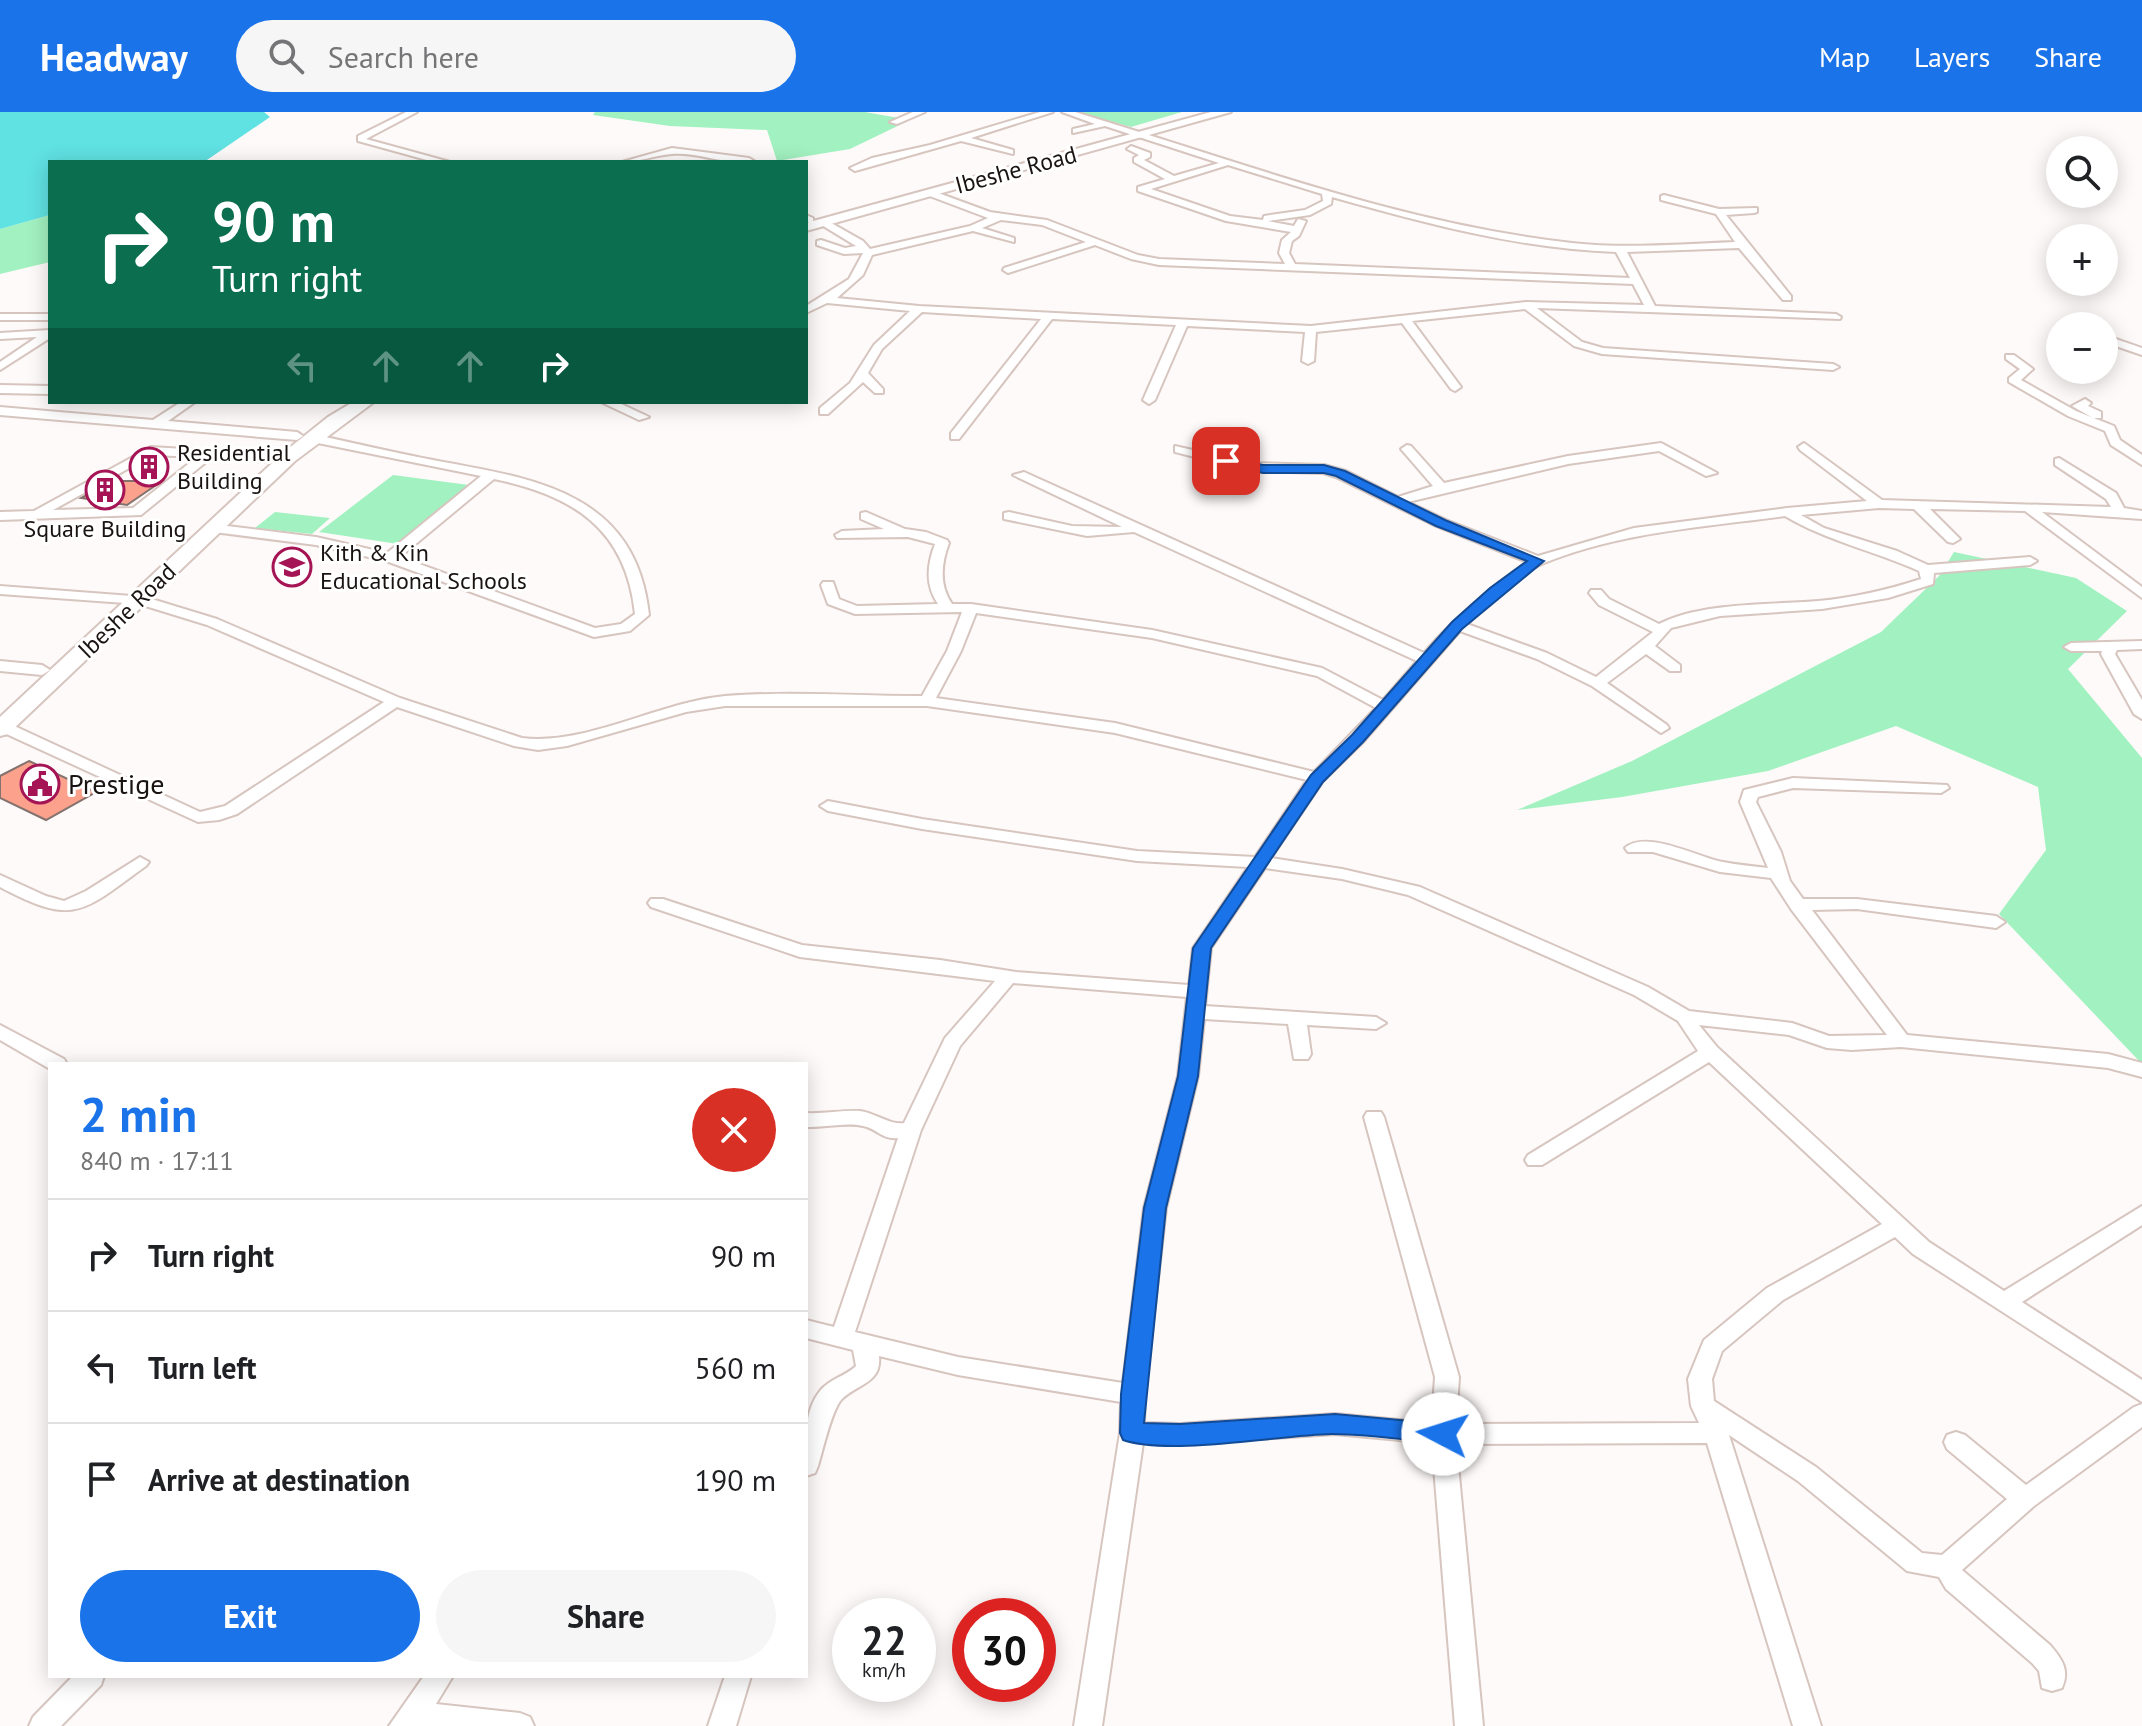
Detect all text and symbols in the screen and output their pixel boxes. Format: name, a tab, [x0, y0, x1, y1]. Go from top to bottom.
search box	[236, 20, 796, 92]
text: Headway	[40, 32, 188, 81]
icon: search	[264, 34, 308, 78]
text: Search here	[328, 37, 479, 76]
text: Map	[1819, 38, 1870, 75]
text: Layers	[1914, 38, 1990, 75]
text: Share	[2034, 38, 2102, 75]
map controls	[2046, 136, 2118, 384]
button: search	[2046, 136, 2118, 208]
street label: Ibeshe Road	[952, 138, 1080, 201]
text: 90 m	[212, 185, 335, 257]
icon: right	[80, 192, 184, 296]
button: +	[2046, 224, 2118, 296]
text: Turn right	[212, 255, 362, 302]
button: −	[2046, 312, 2118, 384]
icon: left	[280, 344, 324, 388]
icon: ahead	[364, 344, 408, 388]
icon: ahead	[448, 344, 492, 388]
icon: right	[532, 344, 576, 388]
pin	[1192, 427, 1260, 495]
place label: Residential Building	[177, 437, 291, 496]
icon: arrive	[1204, 439, 1248, 483]
building icon: Residential Building	[128, 446, 170, 488]
building icon: Square Building	[84, 469, 126, 511]
place label: Square Building	[24, 513, 186, 544]
place label: Kith & Kin Educational Schools	[320, 537, 527, 596]
school or university icon: Kith & Kin Educational Schools	[271, 546, 313, 588]
street label: Ibeshe Road	[71, 556, 182, 665]
public building icon: Prestige	[19, 763, 61, 805]
place label: Prestige	[68, 765, 164, 802]
text: 2 min	[80, 1083, 197, 1145]
button: close	[692, 1088, 776, 1172]
text: 840 m · 17:11	[80, 1144, 234, 1177]
icon: right	[80, 1233, 124, 1277]
text: Turn right	[148, 1236, 274, 1275]
text: 90 m	[711, 1236, 776, 1275]
icon: left	[80, 1345, 124, 1389]
text: Turn left	[148, 1348, 256, 1387]
text: 560 m	[695, 1348, 776, 1387]
position arrow	[1401, 1392, 1485, 1476]
icon: arrive	[80, 1457, 124, 1501]
text: Arrive at destination	[148, 1460, 410, 1499]
text: 190 m	[695, 1460, 776, 1499]
button: Exit	[80, 1570, 420, 1662]
button: Share	[436, 1570, 776, 1662]
speed limit sign: 30	[952, 1598, 1056, 1702]
text: 22	[861, 1614, 907, 1666]
text: km/h	[862, 1657, 906, 1683]

